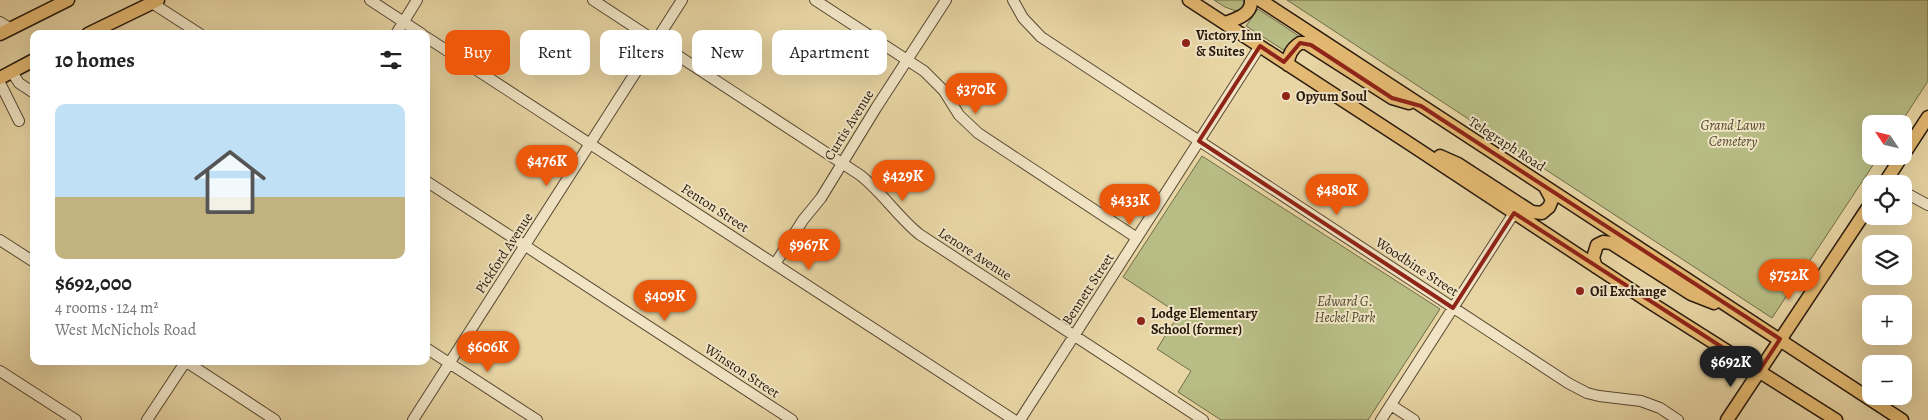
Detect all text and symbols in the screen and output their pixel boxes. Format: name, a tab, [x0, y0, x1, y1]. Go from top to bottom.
place label: Victory Inn & Suites	[1195, 26, 1262, 61]
chip: Buy	[445, 30, 510, 75]
chip: Rent	[520, 30, 590, 75]
chip: Filters	[600, 30, 682, 75]
chip: New	[692, 30, 762, 75]
chip: Apartment	[772, 30, 887, 75]
marker: Victory Inn & Suites	[1180, 37, 1192, 49]
text: 10 homes	[55, 46, 135, 74]
icon: filters	[377, 46, 405, 74]
pin: $370K	[941, 72, 1011, 115]
text: $370K	[956, 78, 996, 100]
street label: Curtis Avenue	[820, 86, 878, 164]
place label: Opyum Soul	[1296, 87, 1367, 106]
marker: Opyum Soul	[1280, 90, 1292, 102]
street label: Telegraph Road	[1465, 112, 1550, 176]
north arrow	[1862, 115, 1912, 165]
map controls	[1862, 115, 1912, 405]
park label: Grand Lawn Cemetery	[1701, 116, 1765, 151]
icon: home	[185, 137, 275, 227]
pin: $476K	[512, 144, 582, 187]
text: $476K	[527, 150, 567, 172]
pin: $429K	[868, 160, 938, 202]
text: $429K	[883, 165, 923, 187]
pin: $480K	[1302, 174, 1372, 216]
button: locate	[1862, 175, 1912, 225]
street label: Fenton Street	[678, 179, 753, 237]
text: $480K	[1316, 179, 1358, 201]
pin: $433K	[1095, 184, 1165, 226]
text: $433K	[1110, 189, 1150, 211]
street label: Pickford Avenue	[471, 209, 537, 297]
street label: Lenore Avenue	[935, 223, 1015, 285]
pin: $967K	[774, 228, 844, 271]
street label: Woodbine Street	[1371, 232, 1463, 301]
text: $967K	[789, 234, 829, 256]
button: layers	[1862, 235, 1912, 285]
street label: Bennett Street	[1058, 249, 1119, 329]
pin: $752K	[1754, 258, 1824, 301]
text: $752K	[1769, 264, 1809, 286]
text: $692,000	[55, 269, 132, 297]
pin: $409K	[630, 280, 700, 322]
place label: Oil Exchange	[1590, 282, 1667, 301]
text: $409K	[645, 285, 685, 307]
marker: Oil Exchange	[1574, 285, 1586, 297]
park label: Edward G. Heckel Park	[1315, 292, 1375, 327]
button: +	[1862, 295, 1912, 345]
text: 4 rooms · 124 m²	[55, 297, 159, 319]
place label: Lodge Elementary School (former)	[1151, 304, 1258, 339]
marker: Lodge Elementary School (former)	[1135, 315, 1147, 327]
text: West McNichols Road	[55, 319, 196, 341]
pin: $606K	[453, 330, 523, 373]
text: $606K	[468, 336, 508, 358]
street label: Winston Street	[700, 339, 784, 403]
pin: $692K	[1696, 346, 1766, 388]
text: $692K	[1711, 351, 1751, 373]
button: −	[1862, 355, 1912, 405]

